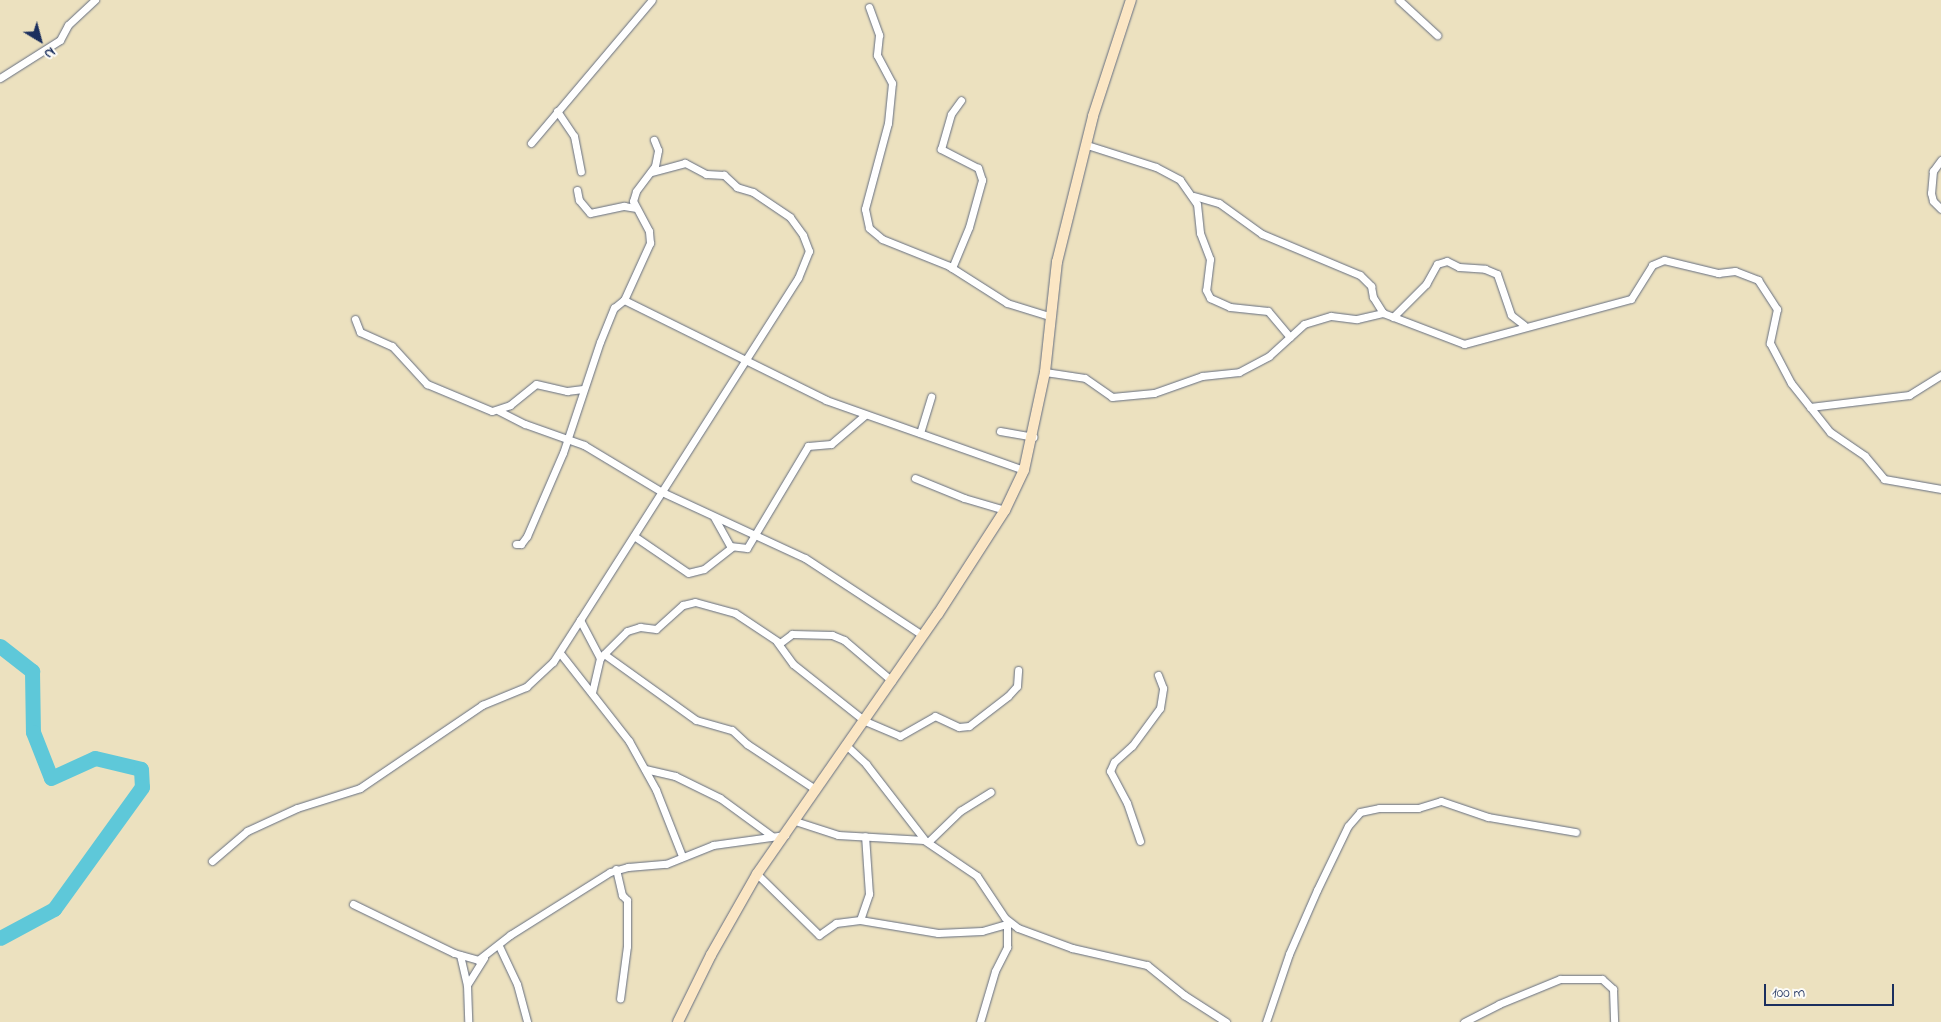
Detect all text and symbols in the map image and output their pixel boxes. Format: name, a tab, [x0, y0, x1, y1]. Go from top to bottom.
north arrow	[15, 15, 65, 65]
text: N	[39, 41, 59, 64]
scale bar	[1766, 974, 1896, 1006]
text: 100 m	[1772, 982, 1805, 1004]

